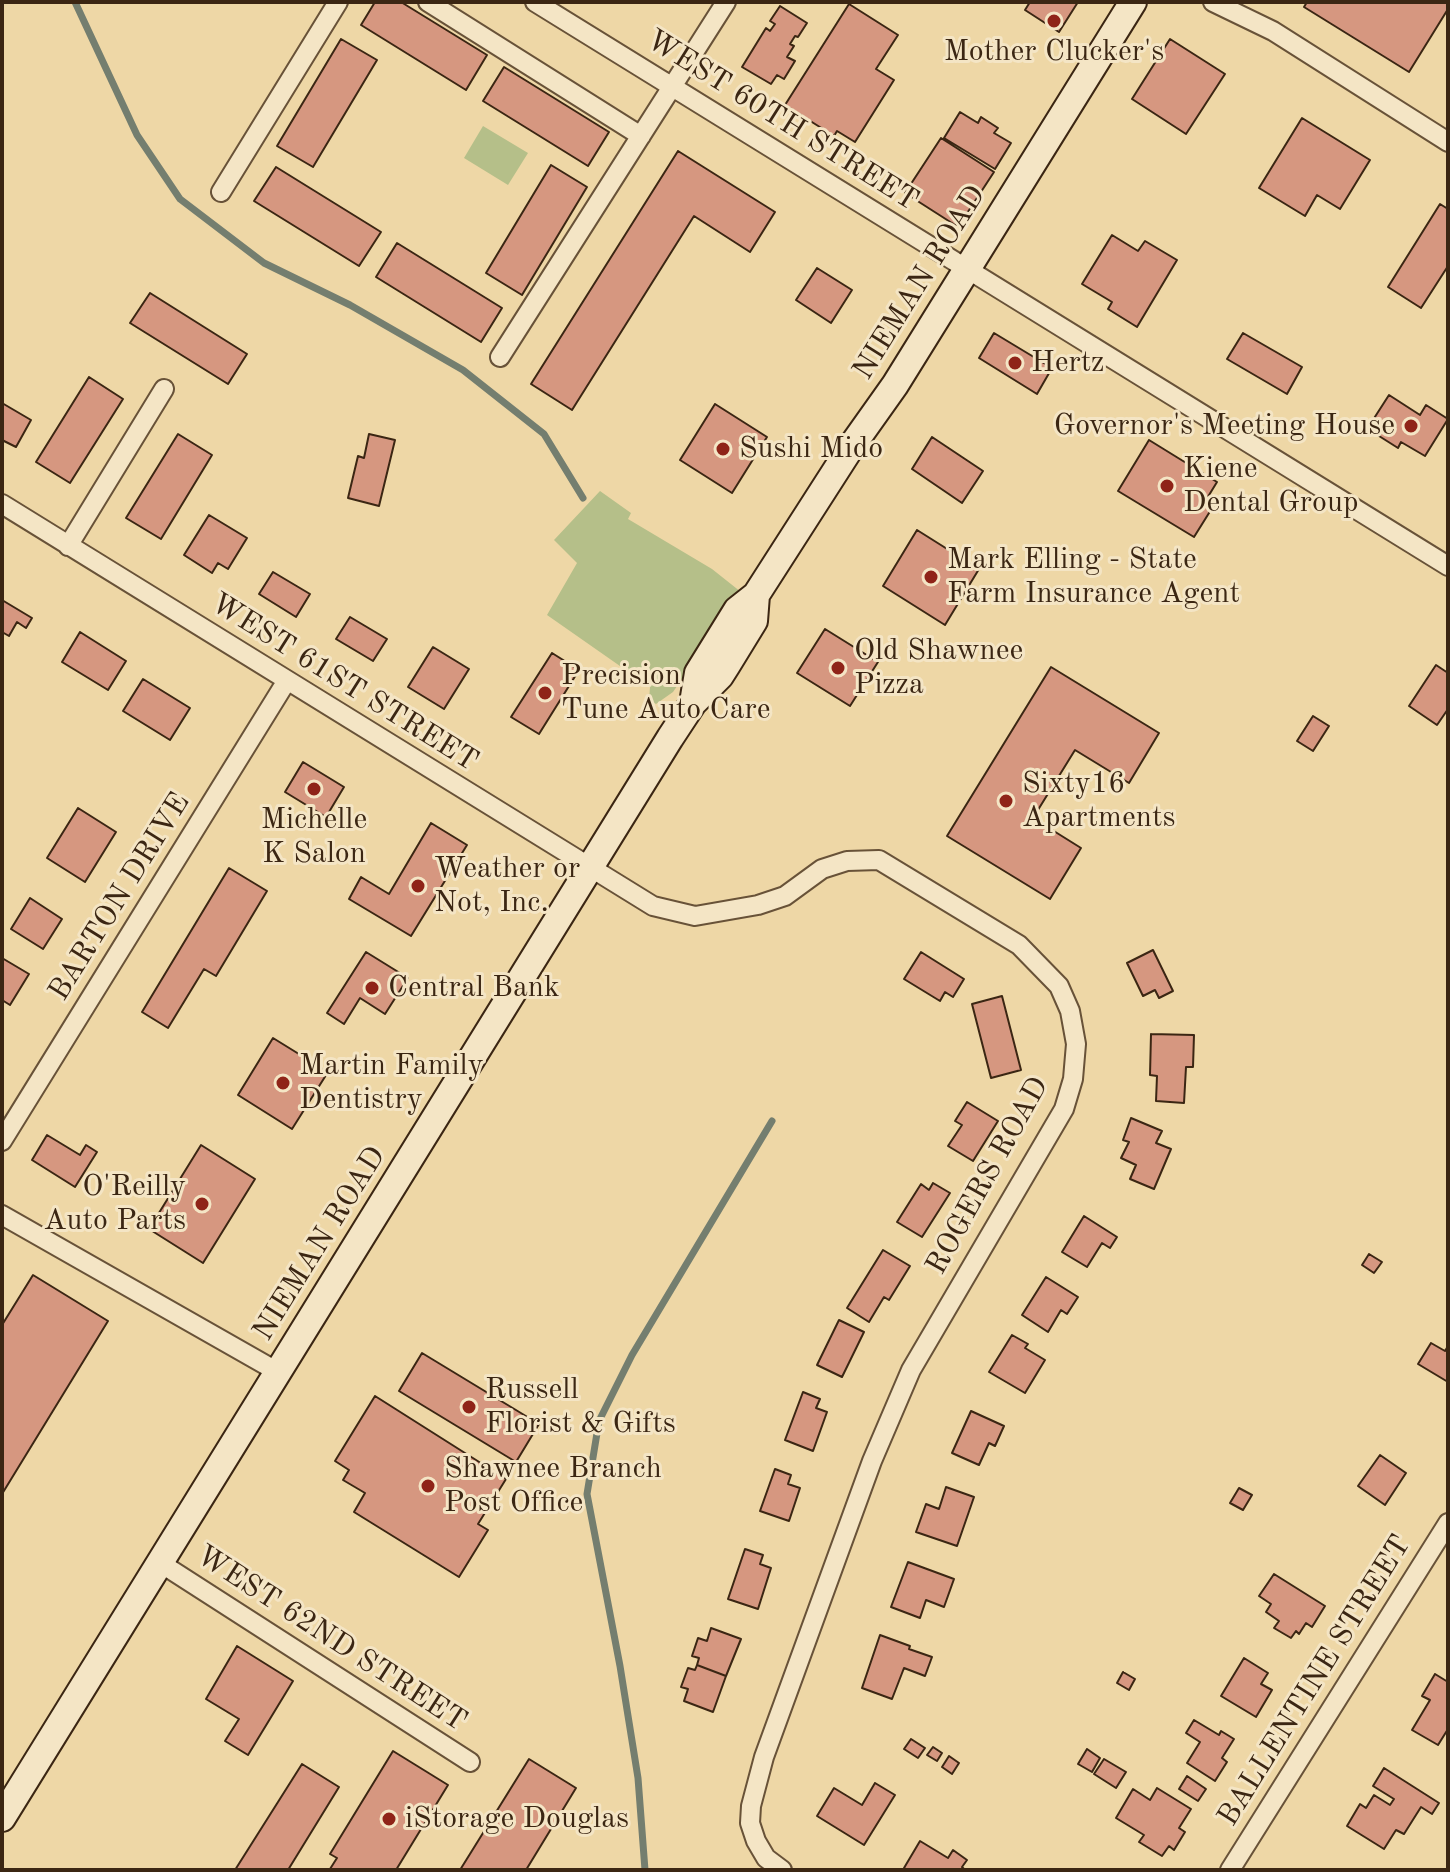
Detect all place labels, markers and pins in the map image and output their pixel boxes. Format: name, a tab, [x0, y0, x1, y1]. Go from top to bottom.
marker: Mother Clucker's	[1045, 12, 1063, 30]
place label: Mother Clucker's	[944, 34, 1164, 70]
place label: Hertz	[1031, 345, 1104, 381]
marker: Hertz	[1006, 354, 1024, 372]
place label: Governor's Meeting House	[1054, 408, 1395, 444]
marker: Governor's Meeting House	[1402, 417, 1420, 435]
place label: Sushi Mido	[739, 431, 883, 467]
marker: Sushi Mido	[714, 440, 732, 458]
place label: Kiene Dental Group	[1183, 451, 1359, 522]
marker: Kiene Dental Group	[1158, 477, 1176, 495]
place label: Mark Elling - State Farm Insurance Agent	[947, 542, 1240, 612]
marker: Mark Elling - State Farm Insurance Agent	[922, 568, 940, 586]
place label: Old Shawnee Pizza	[854, 633, 1023, 704]
place label: Precision Tune Auto Care	[561, 658, 771, 728]
marker: Old Shawnee Pizza	[829, 659, 847, 677]
marker: Precision Tune Auto Care	[536, 684, 554, 702]
place label: Sixty16 Apartments	[1022, 766, 1175, 836]
marker: Michelle K Salon	[305, 780, 323, 798]
marker: Sixty16 Apartments	[997, 792, 1015, 810]
place label: Michelle K Salon	[261, 802, 367, 872]
place label: Weather or Not, Inc.	[434, 851, 580, 922]
marker: Weather or Not, Inc.	[409, 877, 427, 895]
place label: Central Bank	[388, 970, 560, 1006]
marker: Central Bank	[363, 979, 381, 997]
place label: Martin Family Dentistry	[299, 1048, 484, 1118]
marker: Martin Family Dentistry	[274, 1074, 292, 1092]
place label: O'Reilly Auto Parts	[44, 1169, 186, 1240]
marker: O'Reilly Auto Parts	[193, 1195, 211, 1213]
place label: Russell Florist & Gifts	[485, 1372, 676, 1442]
marker: Russell Florist & Gifts	[460, 1398, 478, 1416]
place label: Shawnee Branch Post Office	[444, 1451, 662, 1522]
marker: Shawnee Branch Post Office	[419, 1477, 437, 1495]
place label: iStorage Douglas	[405, 1801, 629, 1837]
marker: iStorage Douglas	[380, 1810, 398, 1828]

